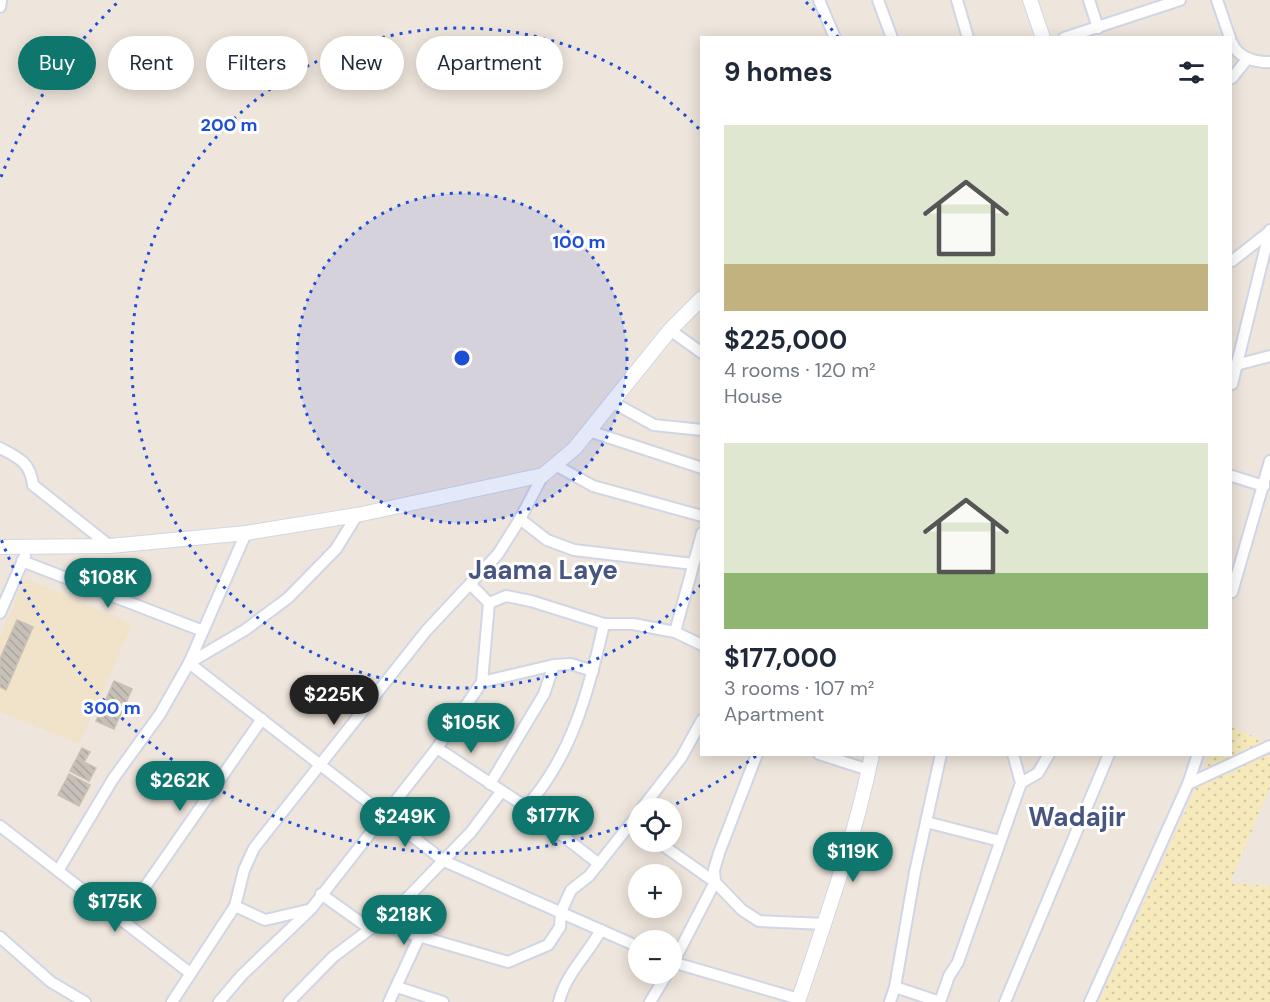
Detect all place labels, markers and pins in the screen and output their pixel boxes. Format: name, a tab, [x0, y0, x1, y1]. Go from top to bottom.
centre of rings	[452, 348, 472, 368]
pin: $108K	[66, 558, 150, 609]
pin: $225K	[292, 675, 376, 726]
pin: $105K	[429, 703, 513, 754]
pin: $262K	[138, 761, 222, 812]
pin: $177K	[511, 796, 595, 847]
pin: $249K	[363, 797, 447, 848]
pin: $119K	[811, 832, 895, 883]
pin: $175K	[73, 882, 157, 933]
pin: $218K	[362, 895, 446, 946]

